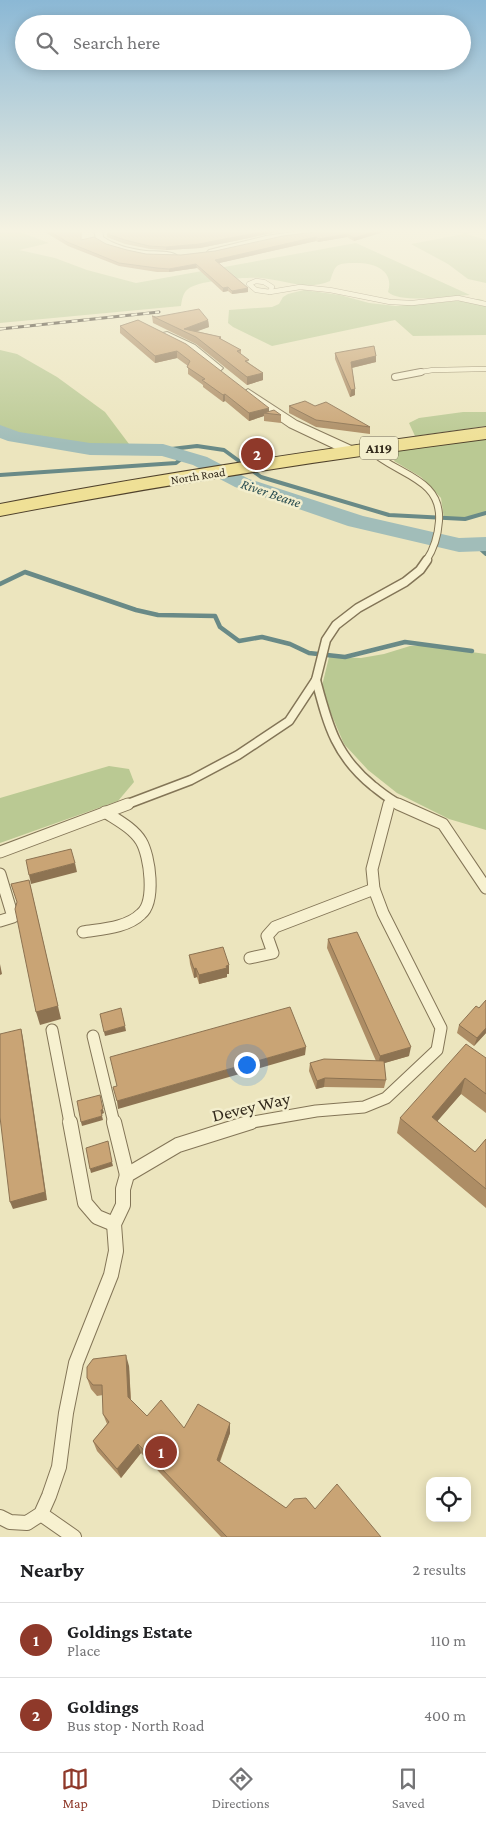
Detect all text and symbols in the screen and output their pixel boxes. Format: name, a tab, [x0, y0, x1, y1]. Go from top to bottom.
search box	[15, 15, 471, 70]
icon: search	[33, 29, 61, 57]
text: Search here	[73, 32, 160, 53]
pin: 2	[241, 435, 273, 473]
road number: A119	[360, 436, 398, 459]
street label: North Road	[170, 465, 227, 487]
water label: River Beane	[239, 475, 304, 511]
your location	[234, 1052, 260, 1078]
street label: Devey Way	[210, 1088, 293, 1126]
pin: 1	[145, 1433, 177, 1471]
map controls	[426, 1477, 471, 1522]
button: locate	[426, 1477, 471, 1522]
text: Nearby	[20, 1558, 84, 1582]
text: 2 results	[413, 1561, 466, 1578]
text: Goldings Estate	[67, 1621, 192, 1642]
text: 1	[33, 1632, 39, 1649]
text: 110 m	[430, 1632, 466, 1649]
text: Place	[67, 1642, 100, 1659]
text: Goldings	[67, 1696, 139, 1717]
text: 2	[32, 1707, 40, 1724]
text: 400 m	[424, 1707, 466, 1724]
text: Bus stop · North Road	[67, 1717, 205, 1734]
tab: Map	[61, 1765, 89, 1811]
tab: Directions	[212, 1765, 270, 1811]
tab: Saved	[392, 1765, 425, 1811]

